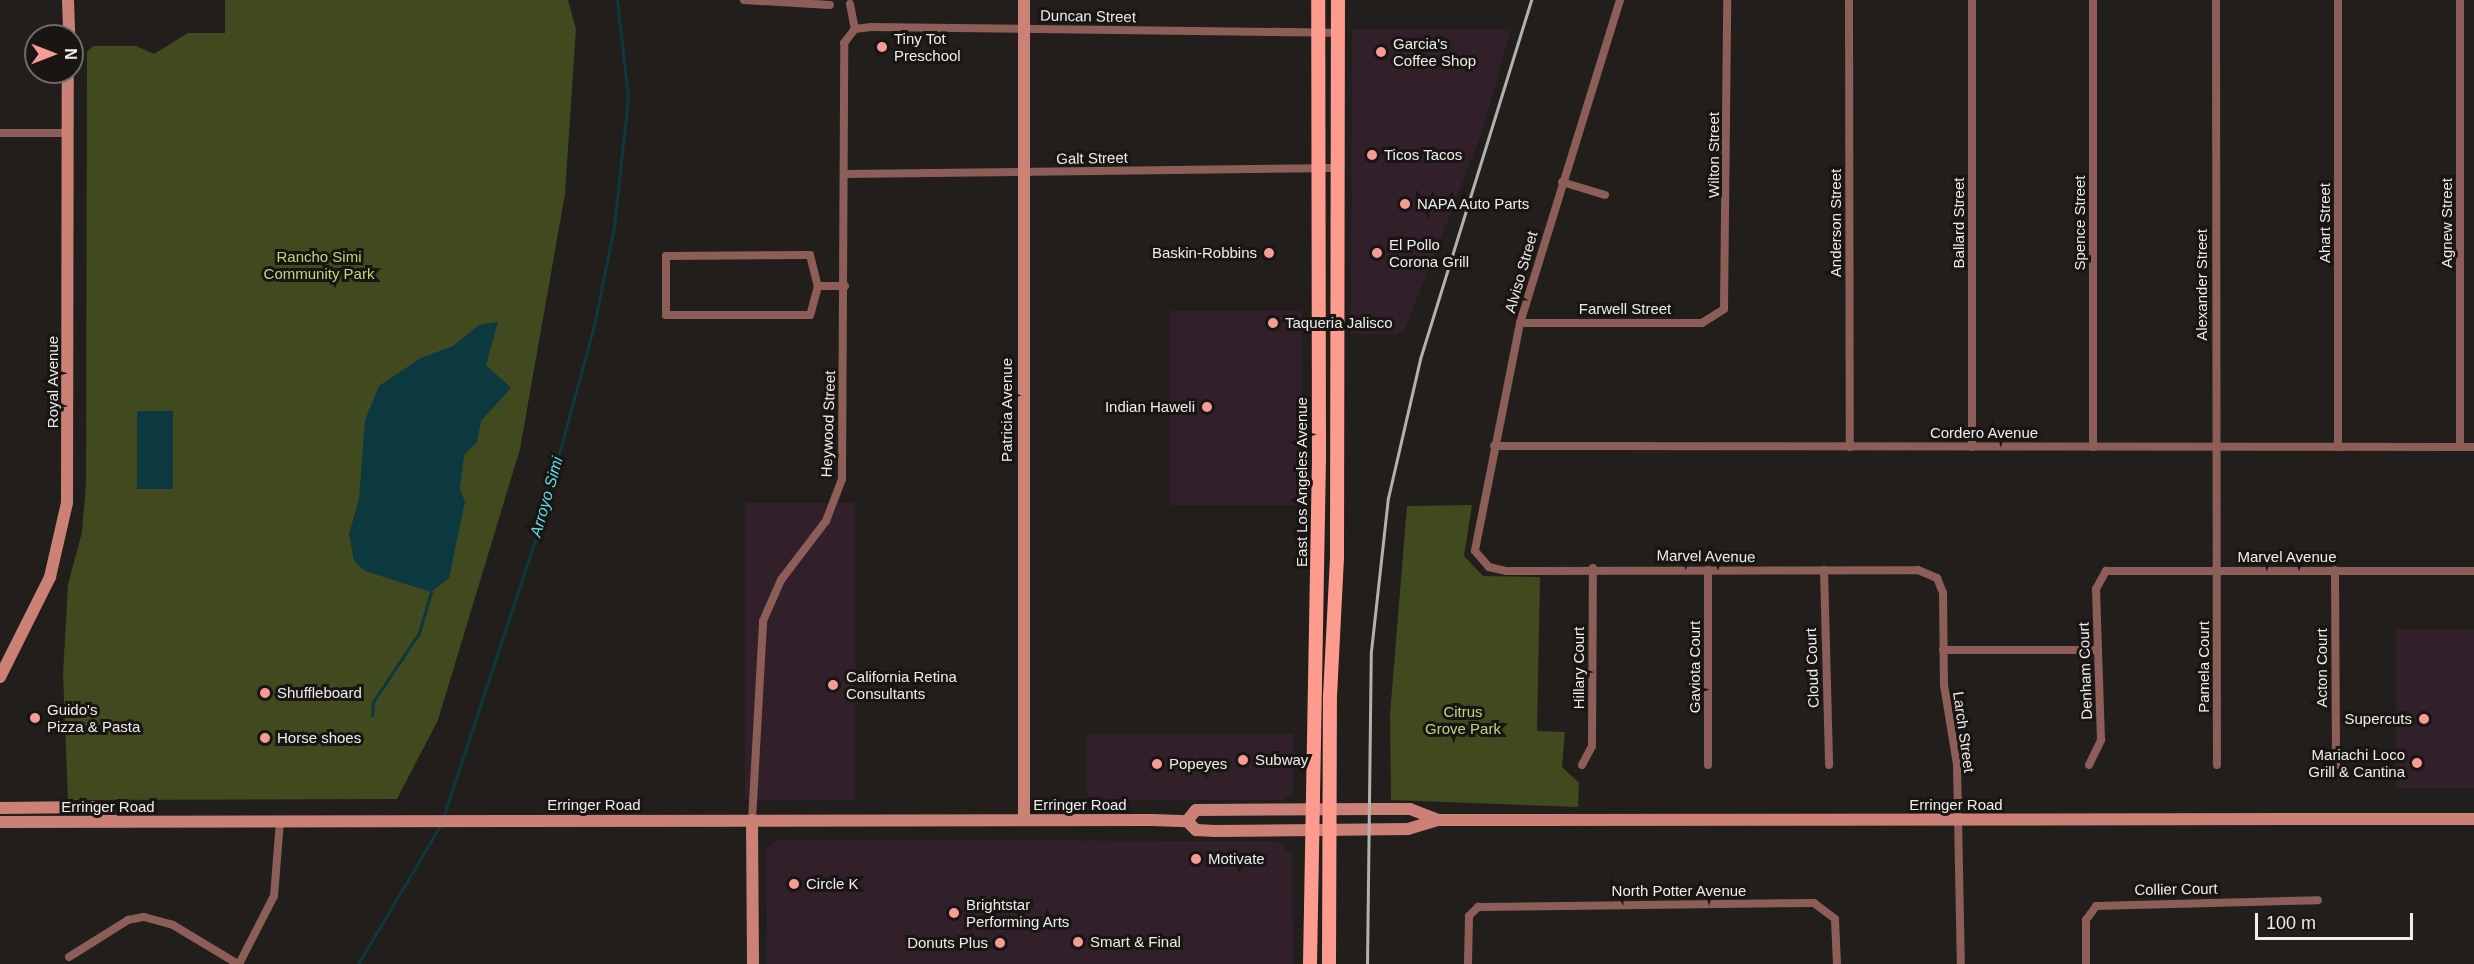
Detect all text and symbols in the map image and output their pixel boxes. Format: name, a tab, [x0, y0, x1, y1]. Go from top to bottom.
street label: Duncan Street	[1040, 6, 1136, 26]
north arrow	[24, 24, 84, 84]
place label: Tiny Tot Preschool	[894, 29, 961, 64]
place label: Garcia's Coffee Shop	[1393, 34, 1476, 69]
marker: Tiny Tot Preschool	[875, 40, 889, 54]
marker: Garcia's Coffee Shop	[1374, 45, 1388, 59]
text: N	[62, 48, 79, 60]
street label: Wilton Street	[1705, 112, 1723, 198]
place label: Ticos Tacos	[1384, 146, 1463, 164]
street label: Galt Street	[1056, 148, 1128, 168]
marker: Ticos Tacos	[1365, 148, 1379, 162]
street label: Anderson Street	[1827, 169, 1845, 277]
street label: Spence Street	[2071, 175, 2089, 271]
street label: Ballard Street	[1950, 178, 1968, 268]
street label: Agnew Street	[2438, 178, 2456, 268]
street label: Ahart Street	[2316, 183, 2334, 263]
place label: NAPA Auto Parts	[1417, 195, 1531, 213]
marker: NAPA Auto Parts	[1398, 197, 1412, 211]
street label: Alviso Street	[1501, 229, 1541, 315]
street label: Alexander Street	[2193, 229, 2211, 341]
place label: El Pollo Corona Grill	[1389, 235, 1469, 270]
place label: Baskin-Robbins	[1152, 244, 1257, 262]
marker: Baskin-Robbins	[1262, 246, 1276, 260]
marker: El Pollo Corona Grill	[1370, 246, 1384, 260]
park label: Rancho Simi Community Park	[264, 247, 374, 282]
street label: Farwell Street	[1579, 300, 1671, 318]
place label: Taqueria Jalisco	[1285, 314, 1393, 332]
marker: Taqueria Jalisco	[1266, 316, 1280, 330]
street label: Royal Avenue	[44, 335, 62, 429]
street label: Patricia Avenue	[998, 358, 1016, 462]
street label: Heywood Street	[817, 370, 839, 478]
street label: East Los Angeles Avenue	[1293, 396, 1311, 568]
place label: Indian Haweli	[1105, 398, 1195, 416]
marker: Indian Haweli	[1200, 400, 1214, 414]
street label: Cordero Avenue	[1930, 424, 2038, 442]
water label: Arroyo Simi	[526, 455, 568, 539]
street label: Marvel Avenue	[1656, 546, 1756, 566]
street label: Marvel Avenue	[2237, 548, 2337, 566]
street label: Gaviota Court	[1686, 621, 1704, 713]
street label: Pamela Court	[2195, 621, 2213, 713]
street label: Denham Court	[2074, 622, 2096, 720]
street label: Hillary Court	[1570, 627, 1588, 709]
street label: Cloud Court	[1802, 628, 1822, 708]
street label: Acton Court	[2313, 628, 2331, 708]
place label: California Retina Consultants	[846, 667, 957, 702]
marker: California Retina Consultants	[824, 676, 842, 694]
place label: Shuffleboard	[277, 684, 362, 702]
marker: Shuffleboard	[258, 686, 272, 700]
street label: Larch Street	[1949, 690, 1979, 774]
place label: Guido's Pizza & Pasta	[47, 700, 140, 735]
park label: Citrus Grove Park	[1425, 702, 1501, 737]
place label: Supercuts	[2344, 710, 2412, 728]
marker: Guido's Pizza & Pasta	[28, 711, 42, 725]
marker: Supercuts	[2417, 712, 2431, 726]
place label: Horse shoes	[277, 729, 361, 747]
marker: Horse shoes	[258, 731, 272, 745]
place label: Mariachi Loco Grill & Cantina	[2308, 745, 2405, 780]
place label: Subway	[1255, 751, 1308, 769]
marker: Subway	[1236, 753, 1250, 767]
place label: Popeyes	[1169, 755, 1227, 773]
marker: Mariachi Loco Grill & Cantina	[2410, 756, 2424, 770]
marker: Popeyes	[1150, 757, 1164, 771]
street label: Erringer Road	[547, 796, 641, 814]
street label: Erringer Road	[1033, 796, 1127, 814]
street label: Erringer Road	[1909, 796, 2003, 814]
street label: Erringer Road	[61, 798, 155, 816]
place label: Motivate	[1208, 850, 1265, 868]
marker: Motivate	[1189, 852, 1203, 866]
place label: Circle K	[806, 875, 859, 893]
marker: Circle K	[787, 877, 801, 891]
street label: Collier Court	[2134, 879, 2218, 899]
street label: North Potter Avenue	[1611, 882, 1747, 900]
place label: Brightstar Performing Arts	[966, 895, 1070, 930]
scale bar	[2258, 901, 2416, 939]
marker: Brightstar Performing Arts	[947, 906, 961, 920]
text: 100 m	[2266, 913, 2316, 933]
place label: Smart & Final	[1090, 933, 1181, 951]
place label: Donuts Plus	[907, 934, 988, 952]
marker: Smart & Final	[1071, 935, 1085, 949]
marker: Donuts Plus	[993, 936, 1007, 950]

